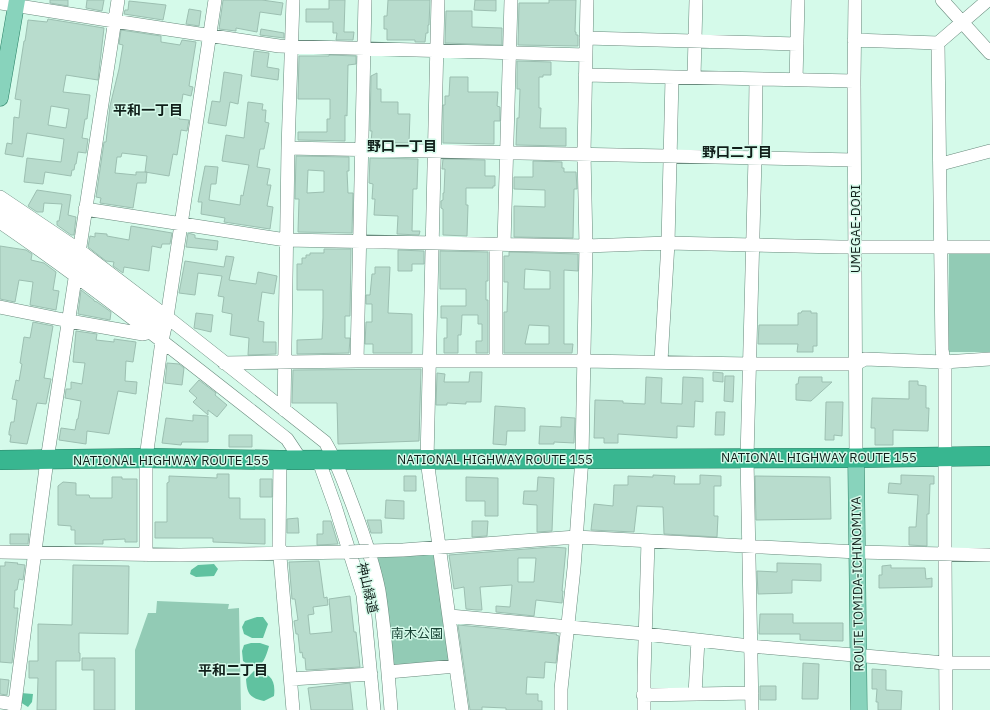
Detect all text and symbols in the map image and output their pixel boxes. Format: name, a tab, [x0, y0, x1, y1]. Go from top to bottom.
district label: 平和一丁目	[113, 101, 183, 119]
district label: 野口一丁目	[367, 137, 437, 155]
district label: 野口二丁目	[702, 143, 772, 161]
street label: UMEGAE-DORI	[847, 185, 864, 273]
street label: NATIONAL HIGHWAY ROUTE 155	[721, 449, 917, 466]
street label: NATIONAL HIGHWAY ROUTE 155	[397, 451, 593, 468]
street label: NATIONAL HIGHWAY ROUTE 155	[73, 452, 269, 469]
street label: ROUTE TOMIDA-ICHINOMIYA	[847, 496, 868, 672]
street label: 神山緑道	[353, 561, 382, 615]
park label: 南木公園	[391, 625, 443, 642]
district label: 平和二丁目	[198, 661, 268, 679]

